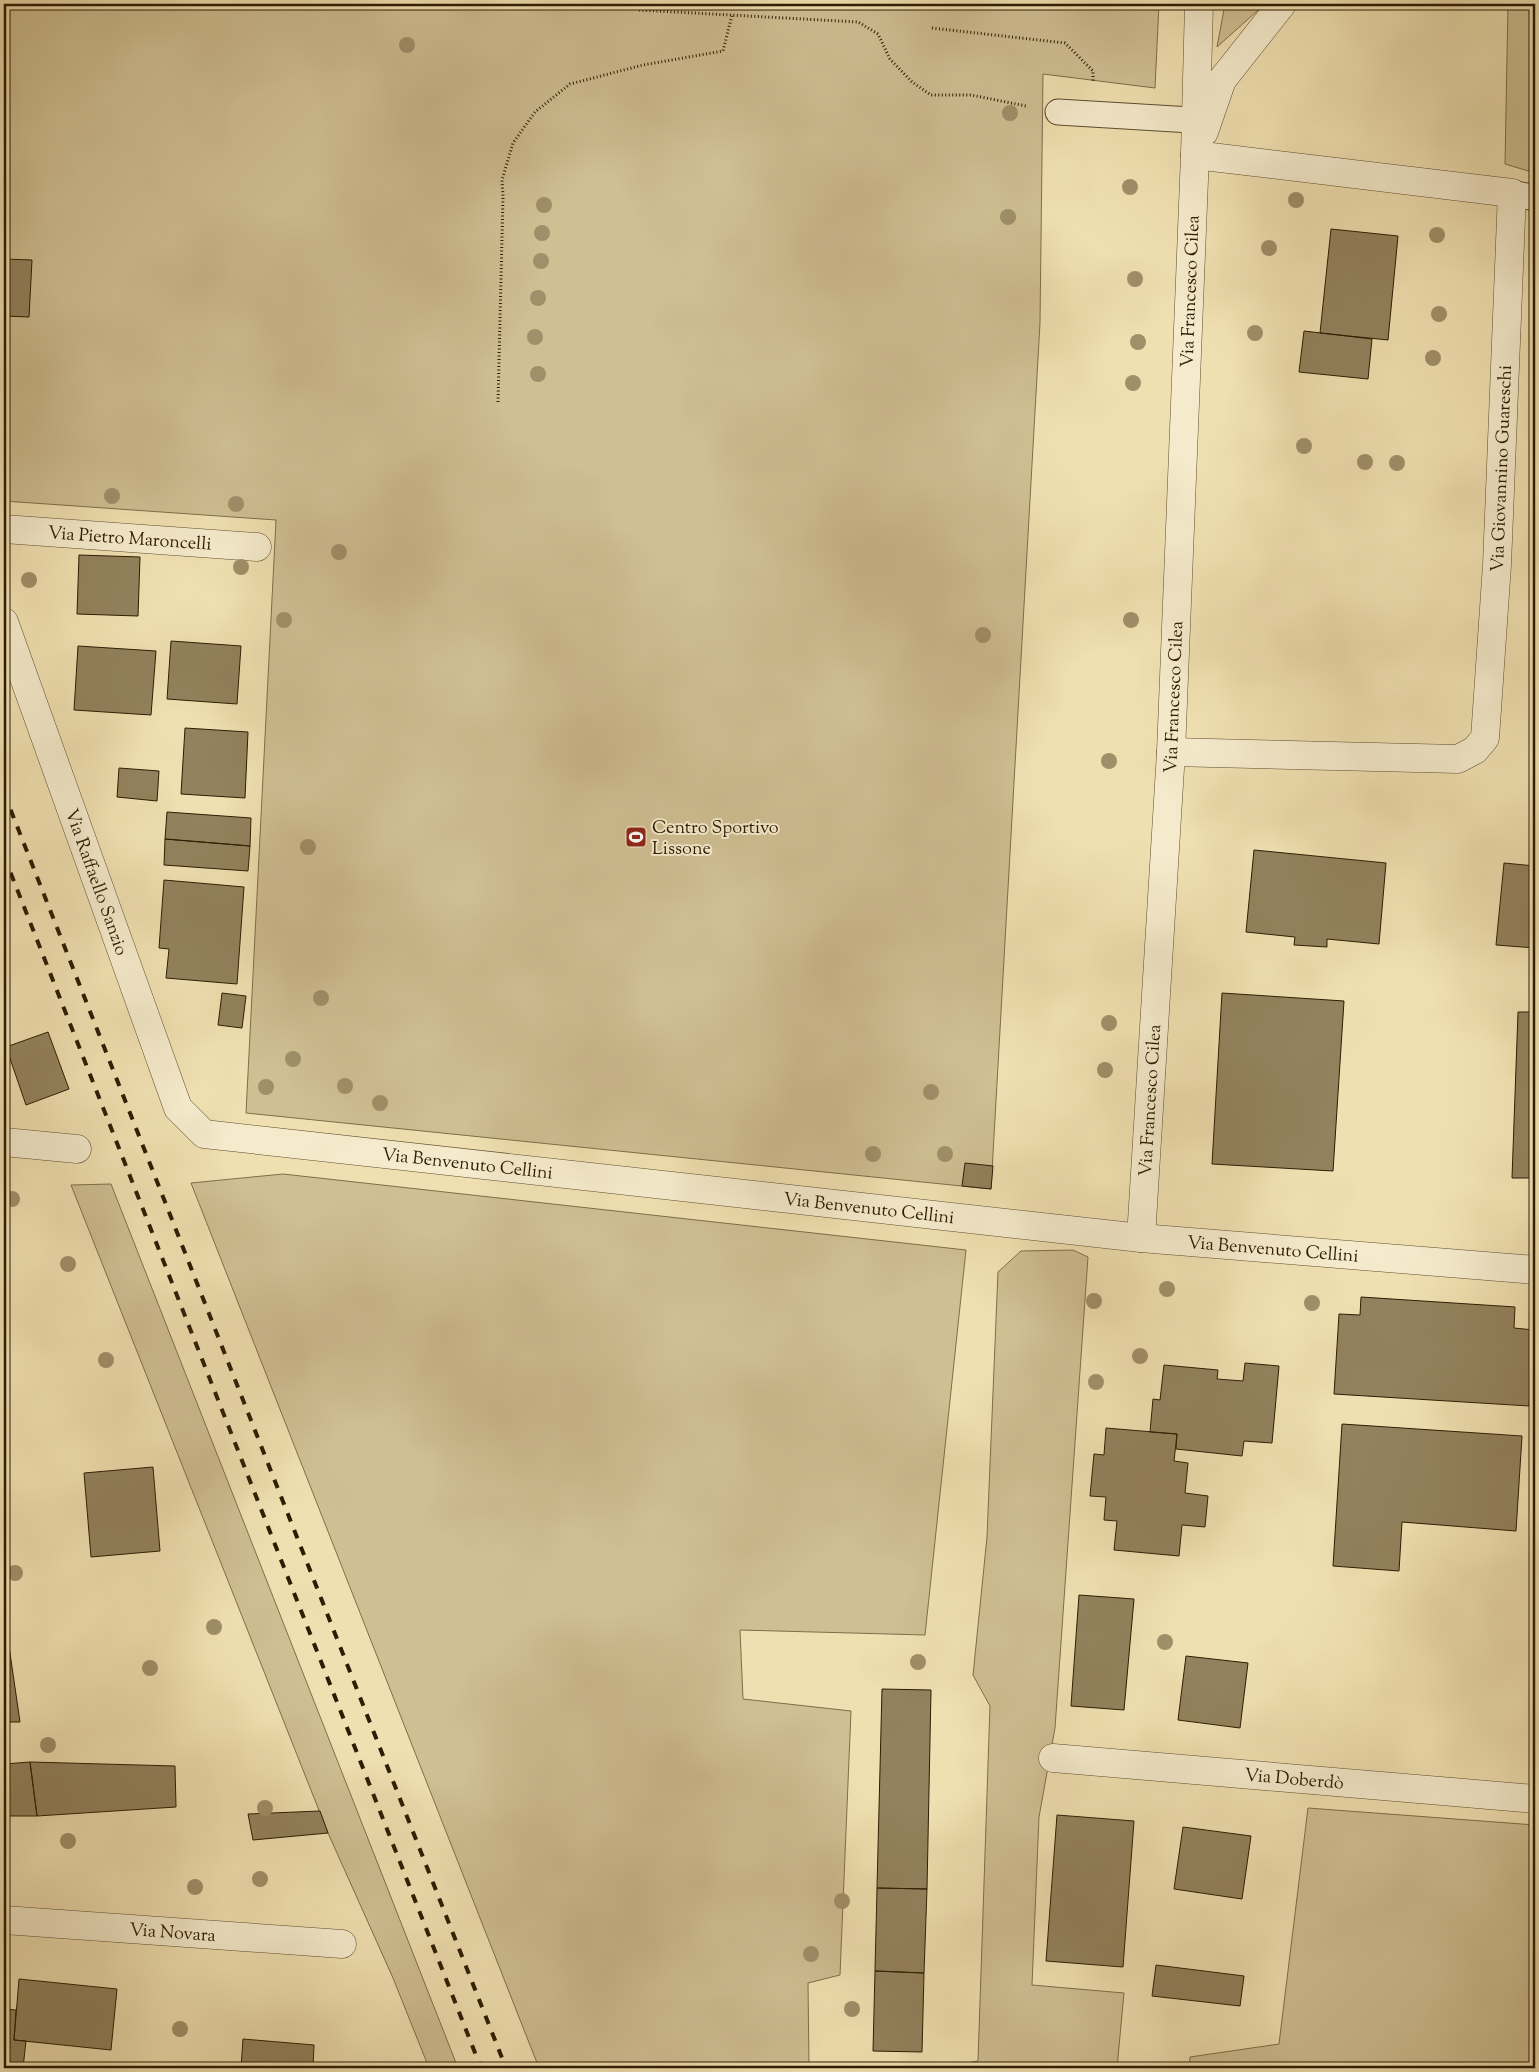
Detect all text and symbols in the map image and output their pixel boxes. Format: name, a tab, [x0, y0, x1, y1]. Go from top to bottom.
street label: Via Francesco Cilea	[1175, 215, 1208, 368]
street label: Via Giovannino Guareschi	[1486, 364, 1520, 573]
street label: Via Pietro Maroncelli	[47, 521, 212, 559]
street label: Via Francesco Cilea	[1159, 620, 1191, 774]
street label: Via Raffaello Sanzio	[57, 806, 133, 960]
place label: Centro Sportivo Lissone	[652, 816, 779, 863]
sports icon: Centro Sportivo Lissone	[624, 825, 648, 849]
street label: Via Francesco Cilea	[1134, 1024, 1169, 1177]
street label: Via Benvenuto Cellini	[380, 1143, 554, 1188]
street label: Via Benvenuto Cellini	[782, 1187, 956, 1232]
street label: Via Benvenuto Cellini	[1186, 1231, 1359, 1271]
street label: Via Doberdò	[1243, 1763, 1345, 1798]
street label: Via Novara	[128, 1918, 217, 1950]

